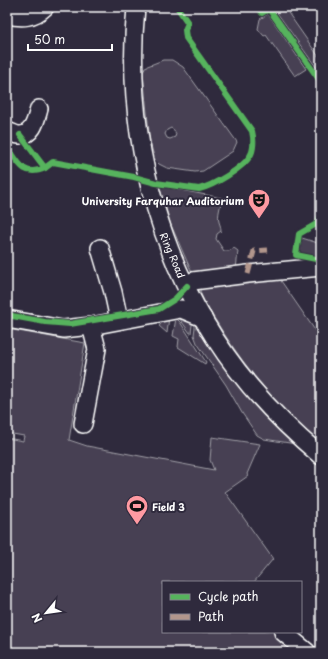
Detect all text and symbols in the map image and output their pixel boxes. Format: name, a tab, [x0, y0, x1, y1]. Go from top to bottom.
scale bar	[28, 26, 112, 52]
text: 50 m	[34, 30, 65, 48]
theatre icon: University Farquhar Auditorium	[246, 187, 272, 220]
place label: University Farquhar Auditorium	[81, 193, 244, 209]
street label: Ring Road	[157, 230, 189, 280]
sports icon: Field 3	[124, 493, 150, 526]
place label: Field 3	[152, 499, 185, 514]
legend	[162, 581, 302, 633]
text: Cycle path	[198, 587, 259, 605]
north arrow	[26, 593, 66, 633]
text: Path	[198, 607, 224, 625]
text: N	[27, 610, 46, 626]

